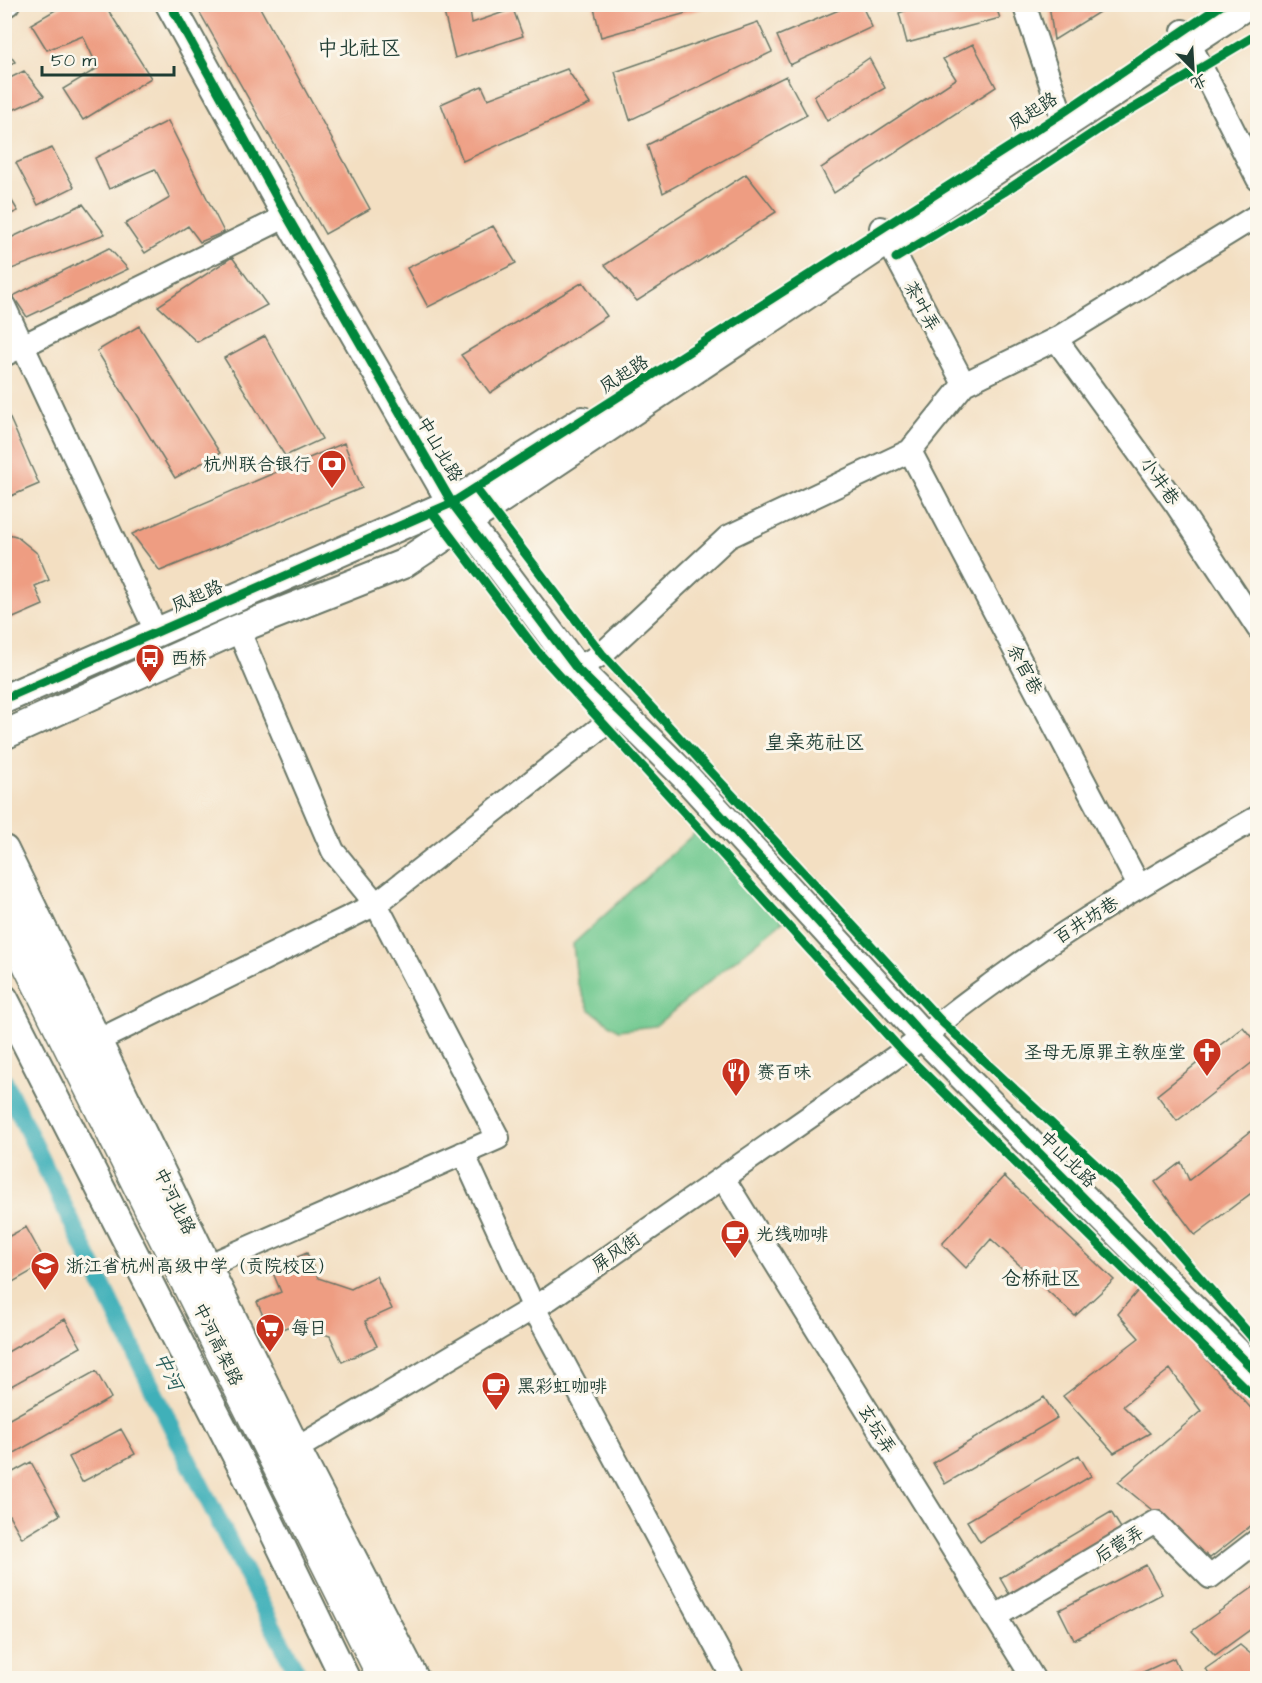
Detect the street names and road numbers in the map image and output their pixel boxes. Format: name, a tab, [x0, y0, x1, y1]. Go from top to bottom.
street label: 凤起路	[1004, 86, 1063, 137]
street label: 茶叶弄	[898, 277, 946, 336]
street label: 凤起路	[595, 349, 654, 400]
street label: 中山北路	[411, 412, 468, 487]
street label: 小井巷	[1134, 452, 1185, 511]
street label: 凤起路	[167, 574, 227, 619]
street label: 余官巷	[1001, 640, 1048, 699]
street label: 百井坊巷	[1049, 891, 1123, 950]
street label: 中山北路	[1033, 1125, 1102, 1194]
street label: 中河北路	[148, 1163, 202, 1239]
street label: 屏风街	[587, 1227, 646, 1278]
street label: 中河高架路	[187, 1298, 249, 1390]
street label: 玄坛弄	[852, 1400, 901, 1459]
street label: 后营弄	[1090, 1520, 1149, 1569]

